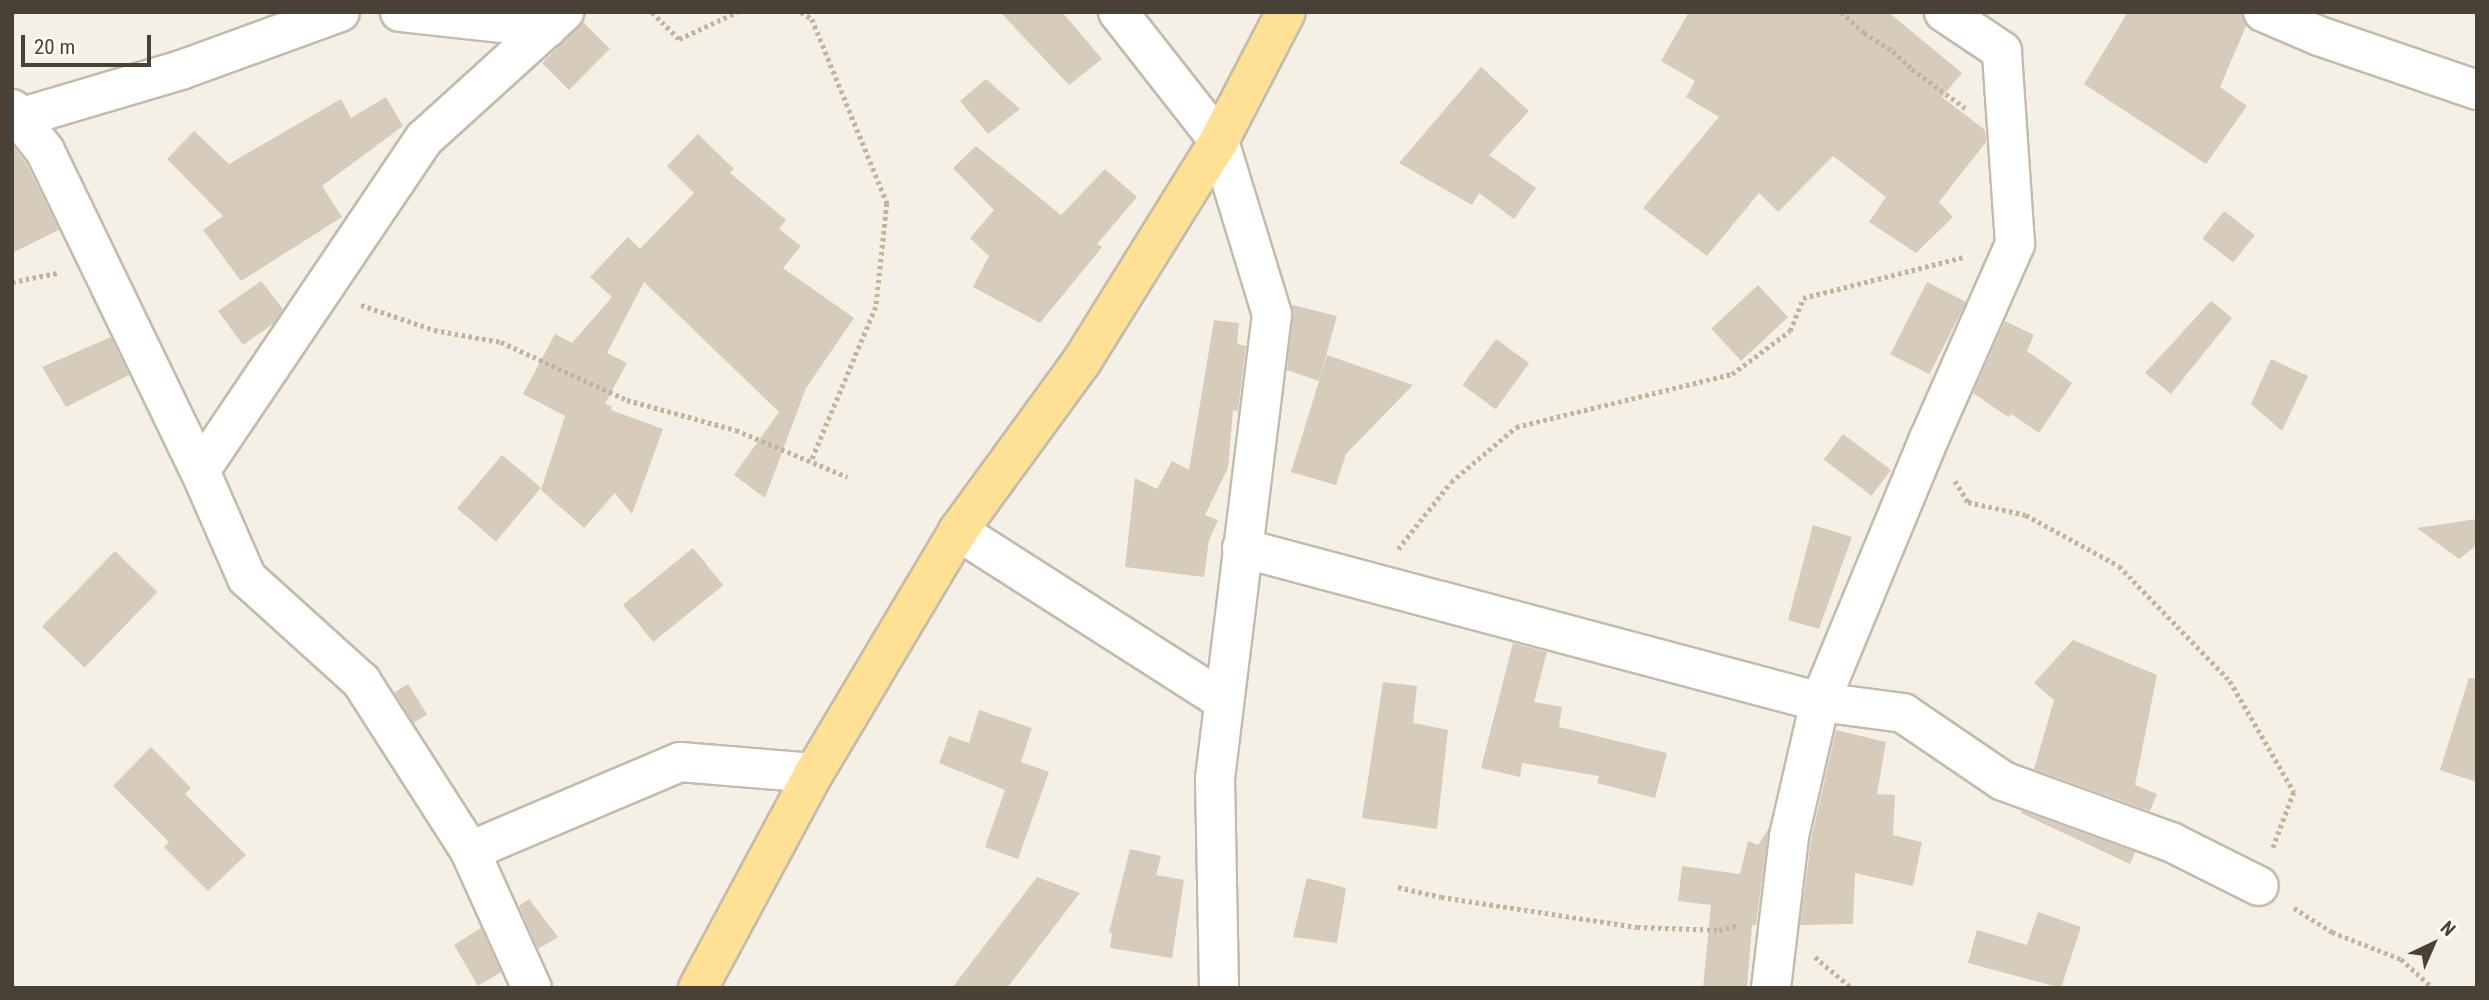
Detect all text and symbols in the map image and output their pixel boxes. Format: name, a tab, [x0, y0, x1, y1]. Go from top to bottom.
scale bar	[24, 21, 154, 65]
text: 20 m	[34, 35, 75, 59]
north arrow	[2398, 909, 2468, 979]
text: N	[2436, 916, 2460, 941]

